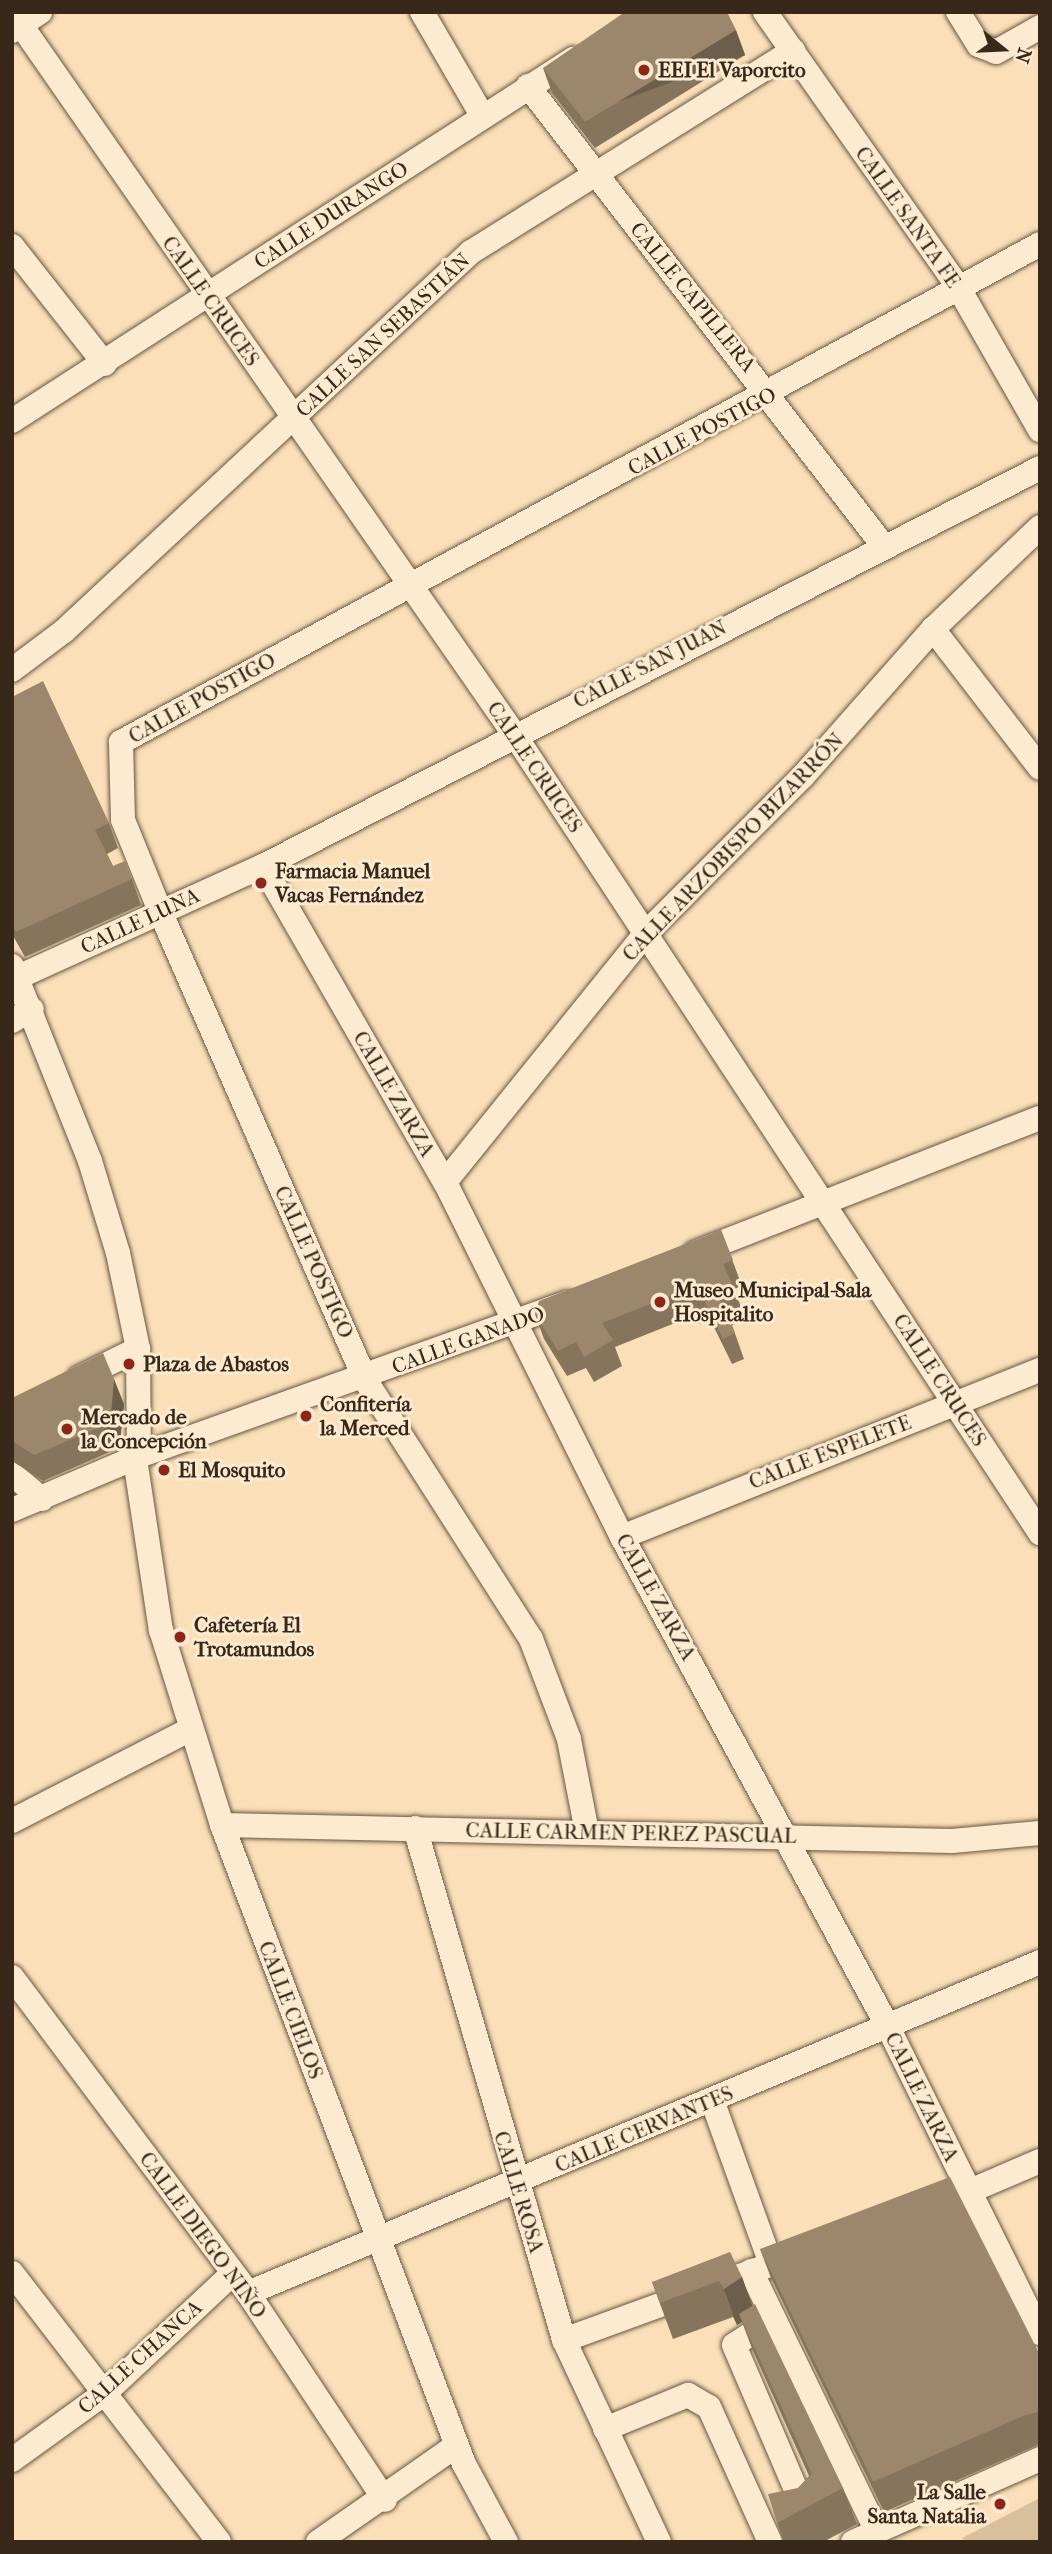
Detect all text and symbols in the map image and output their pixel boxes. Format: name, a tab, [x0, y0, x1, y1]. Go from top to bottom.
north arrow	[968, 14, 1038, 84]
text: N	[1010, 45, 1036, 66]
place label: EEI El Vaporcito	[658, 57, 806, 83]
marker: EEI El Vaporcito	[636, 62, 652, 78]
street label: CALLE SANTA FE	[850, 142, 966, 292]
street label: CALLE DURANGO	[249, 156, 413, 274]
street label: CALLE CAPILLERA	[625, 217, 761, 377]
street label: CALLE CRUCES	[157, 231, 265, 371]
street label: CALLE SAN SEBASTIÁN	[291, 248, 475, 422]
street label: CALLE POSTIGO	[624, 381, 780, 481]
street label: CALLE SAN JUAN	[569, 614, 731, 714]
street label: CALLE POSTIGO	[124, 647, 280, 749]
street label: CALLE CRUCES	[482, 697, 588, 837]
street label: CALLE ARZOBISPO BIZARRÓN	[617, 728, 849, 966]
place label: Farmacia Manuel Vacas Fernández	[275, 858, 430, 908]
marker: Farmacia Manuel Vacas Fernández	[253, 875, 269, 891]
street label: CALLE LUNA	[77, 883, 203, 959]
street label: CALLE ZARZA	[348, 1027, 440, 1161]
street label: CALLE POSTIGO	[269, 1182, 359, 1342]
place label: Museo Municipal-Sala Hospitalito	[674, 1277, 871, 1327]
marker: Museo Municipal-Sala Hospitalito	[652, 1294, 668, 1310]
street label: CALLE GANADO	[388, 1301, 548, 1379]
street label: CALLE CRUCES	[888, 1309, 992, 1451]
place label: Plaza de Abastos	[143, 1351, 289, 1377]
marker: Plaza de Abastos	[121, 1356, 137, 1372]
place label: Confitería la Merced	[320, 1391, 411, 1441]
place label: Mercado de la Concepción	[81, 1404, 207, 1454]
marker: Confitería la Merced	[298, 1408, 314, 1424]
street label: CALLE ESPELETE	[745, 1409, 915, 1495]
marker: Mercado de la Concepción	[59, 1421, 75, 1437]
place label: El Mosquito	[178, 1457, 285, 1483]
marker: El Mosquito	[156, 1462, 172, 1478]
street label: CALLE ZARZA	[611, 1529, 701, 1665]
place label: Cafetería El Trotamundos	[194, 1612, 314, 1662]
marker: Cafetería El Trotamundos	[172, 1629, 188, 1645]
street label: CALLE CARMEN PEREZ PASCUAL	[465, 1818, 797, 1848]
street label: CALLE CIELOS	[253, 1938, 329, 2082]
street label: CALLE ZARZA	[880, 2028, 964, 2166]
street label: CALLE CERVANTES	[551, 2080, 737, 2178]
street label: CALLE ROSA	[489, 2128, 549, 2256]
street label: CALLE DIEGO NIÑO	[134, 2147, 272, 2323]
street label: CALLE CHANCA	[73, 2295, 207, 2419]
place label: La Salle Santa Natalia	[868, 2479, 986, 2529]
marker: La Salle Santa Natalia	[992, 2496, 1008, 2512]

